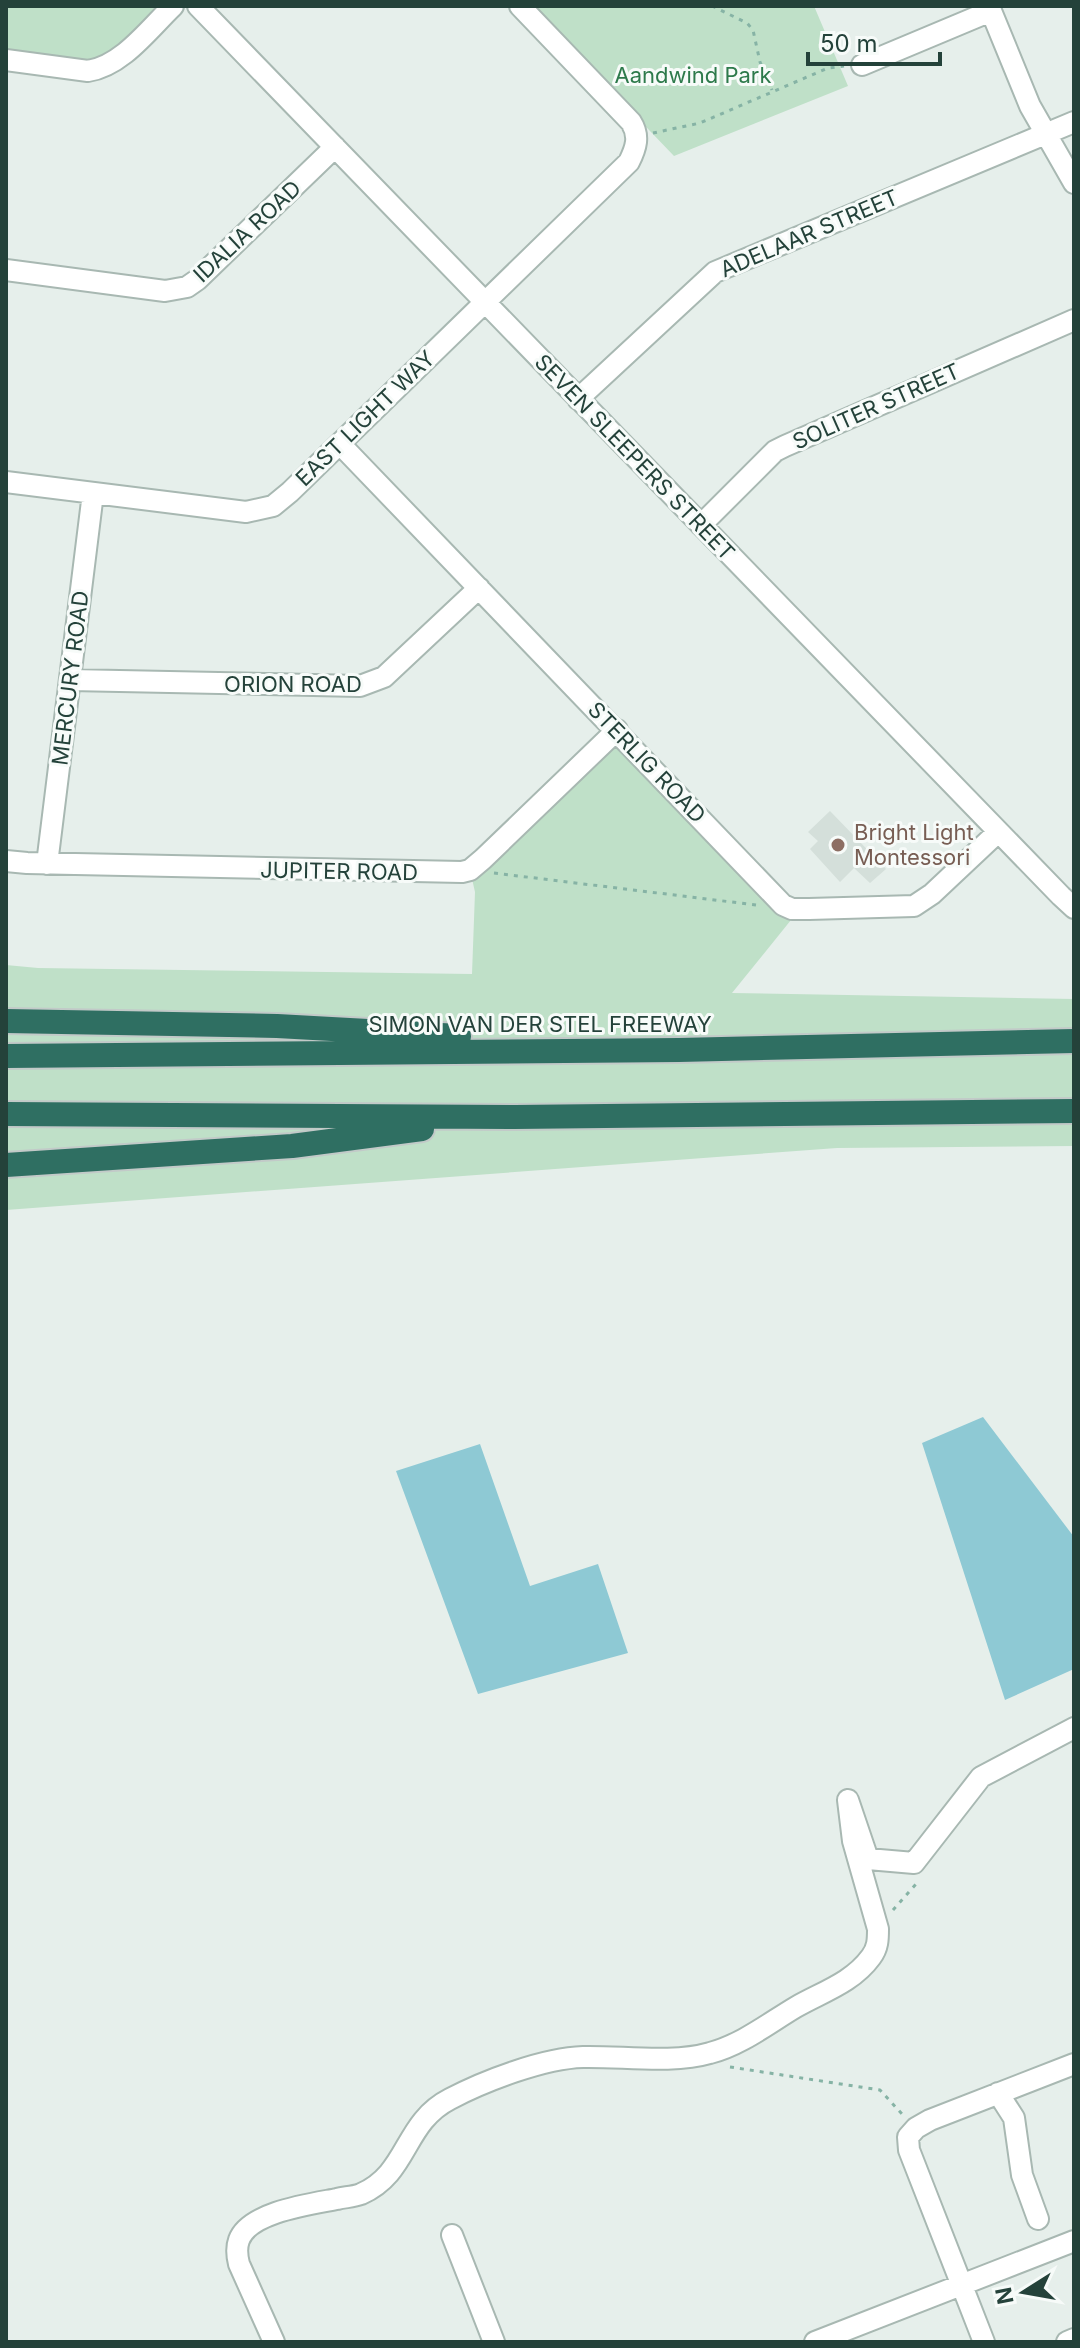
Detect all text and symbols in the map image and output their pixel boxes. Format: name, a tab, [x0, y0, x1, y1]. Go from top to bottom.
scale bar	[808, 16, 940, 66]
text: 50 m	[820, 29, 878, 58]
park label: Aandwind Park	[614, 62, 772, 88]
street label: IDALIA ROAD	[188, 175, 306, 287]
street label: ADELAAR STREET	[716, 184, 902, 282]
street label: EAST LIGHT WAY	[290, 345, 440, 491]
street label: SEVEN SLEEPERS STREET	[530, 349, 740, 565]
street label: SOLITER STREET	[788, 357, 964, 455]
street label: MERCURY ROAD	[46, 589, 94, 767]
street label: ORION ROAD	[224, 671, 362, 697]
street label: STERLIG ROAD	[583, 696, 711, 828]
place label: Bright Light Montessori	[854, 819, 974, 870]
marker: Bright Light Montessori	[829, 836, 847, 854]
street label: JUPITER ROAD	[260, 857, 418, 885]
street label: SIMON VAN DER STEL FREEWAY	[368, 1011, 712, 1037]
north arrow	[984, 2252, 1064, 2332]
text: N	[990, 2285, 1019, 2307]

